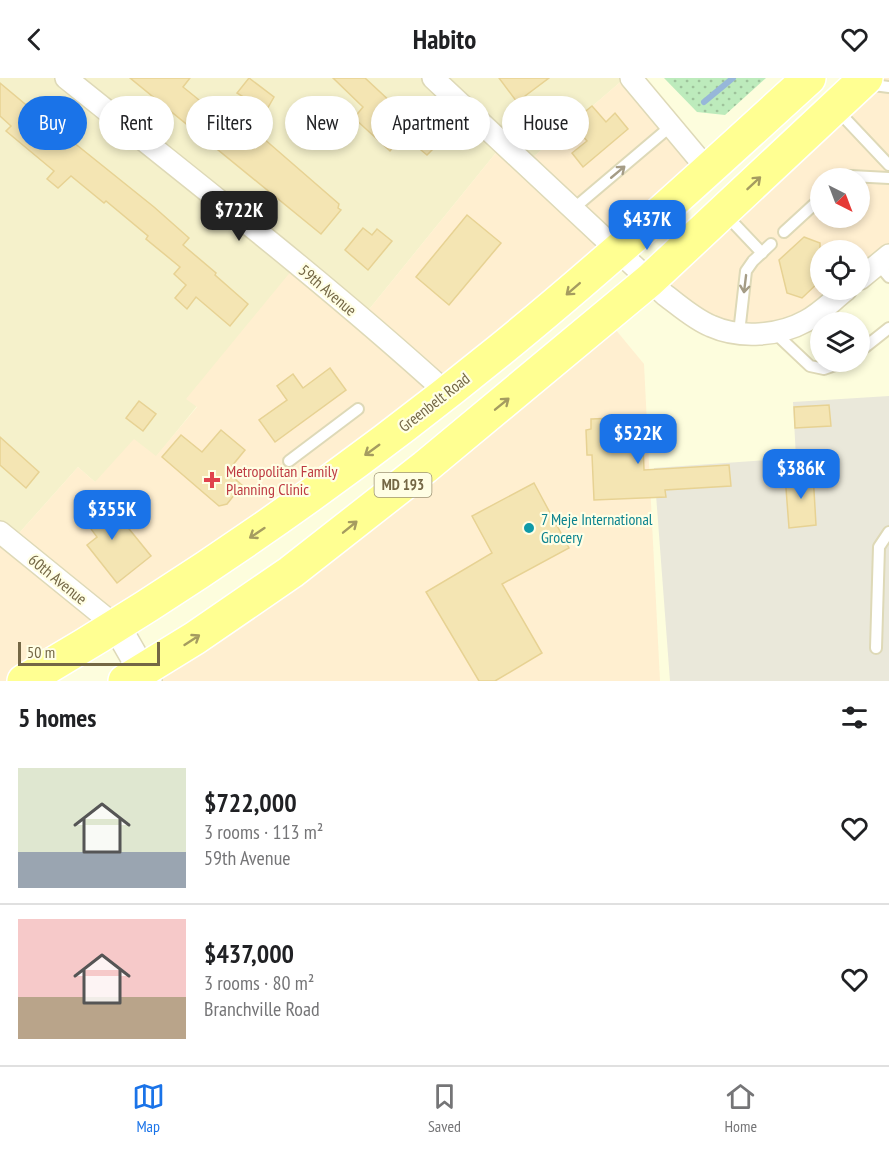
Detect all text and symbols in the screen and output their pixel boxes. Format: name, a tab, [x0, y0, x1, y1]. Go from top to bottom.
text: Habito	[413, 22, 476, 56]
icon: back	[18, 23, 51, 56]
icon: heart	[838, 23, 871, 56]
chip: Buy	[18, 96, 87, 150]
chip: Rent	[99, 96, 174, 150]
chip: Filters	[186, 96, 273, 150]
chip: New	[285, 96, 359, 150]
chip: Apartment	[371, 96, 490, 150]
chip: House	[502, 96, 589, 150]
one-way arrow	[610, 165, 626, 178]
north arrow	[810, 168, 870, 228]
map controls	[810, 168, 870, 372]
one-way arrow	[746, 176, 761, 190]
pin: $722K	[197, 191, 281, 242]
text: $722K	[215, 197, 263, 223]
pin: $437K	[605, 200, 689, 251]
text: $437K	[623, 206, 671, 232]
button: locate	[810, 240, 870, 300]
street label: 59th Avenue	[295, 260, 361, 320]
one-way arrow	[739, 273, 750, 293]
one-way arrow	[565, 282, 581, 295]
button: layers	[810, 312, 870, 372]
street label: Greenbelt Road	[394, 368, 474, 436]
one-way arrow	[494, 397, 509, 411]
pin: $522K	[596, 414, 680, 465]
text: $522K	[614, 420, 662, 446]
one-way arrow	[364, 444, 380, 456]
pin: $386K	[759, 449, 843, 500]
text: $386K	[777, 455, 825, 481]
place label: Metropolitan Family Planning Clinic	[226, 461, 337, 499]
marker: Metropolitan Family Planning Clinic	[203, 471, 221, 489]
road number: MD 193	[374, 473, 432, 497]
pin: $355K	[70, 490, 154, 541]
text: $355K	[88, 496, 136, 522]
place label: 7 Meje International Grocery	[541, 509, 653, 547]
one-way arrow	[342, 520, 358, 533]
marker: 7 Meje International Grocery	[522, 521, 536, 535]
one-way arrow	[249, 527, 265, 539]
street label: 60th Avenue	[25, 549, 91, 609]
one-way arrow	[183, 634, 199, 646]
scale bar	[18, 639, 160, 666]
text: 50 m	[27, 642, 55, 662]
text: 5 homes	[18, 701, 96, 734]
icon: filters	[838, 701, 871, 734]
text: $722,000	[204, 786, 297, 819]
icon: home	[66, 792, 138, 864]
icon: heart	[838, 812, 871, 845]
text: 3 rooms · 113 m²	[204, 819, 323, 845]
text: 59th Avenue	[204, 845, 291, 871]
text: $437,000	[204, 937, 294, 970]
icon: home	[66, 943, 138, 1015]
icon: heart	[838, 963, 871, 996]
text: 3 rooms · 80 m²	[204, 970, 314, 996]
text: Branchville Road	[204, 996, 320, 1022]
tab: Map	[132, 1080, 165, 1136]
tab: Saved	[428, 1080, 461, 1136]
tab: Home	[724, 1080, 757, 1136]

